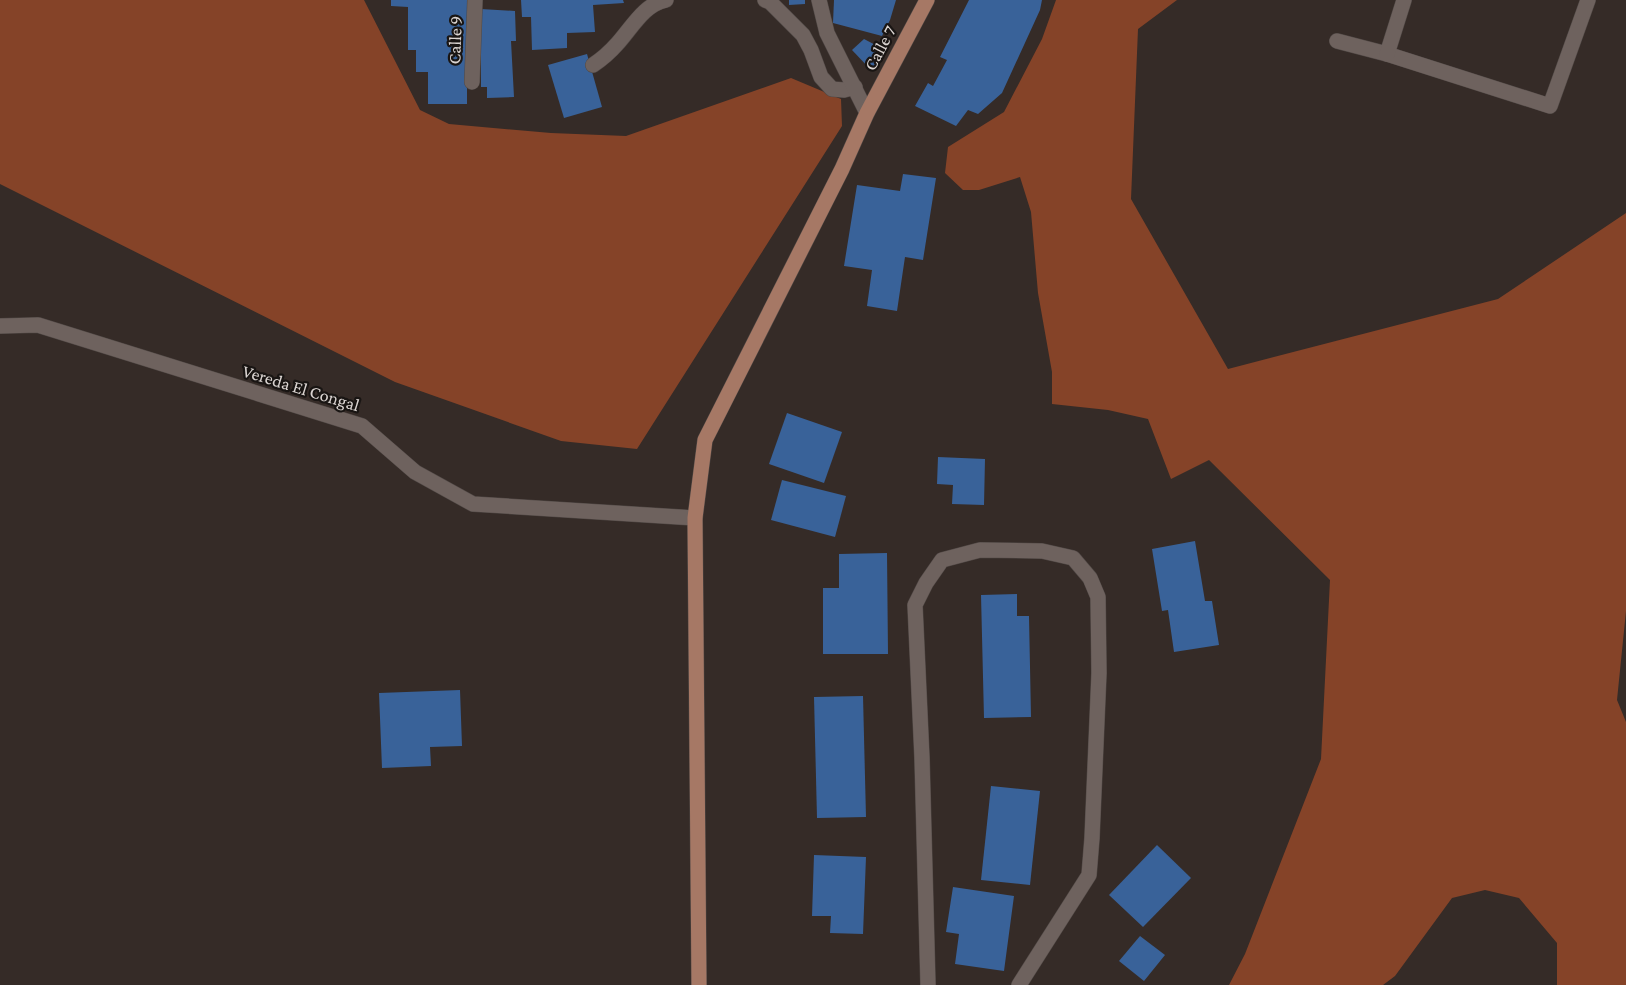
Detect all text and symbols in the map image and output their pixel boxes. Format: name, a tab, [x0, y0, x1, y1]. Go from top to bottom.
street label: Calle 9	[444, 15, 466, 65]
street label: Calle 7	[860, 22, 900, 74]
street label: Vereda El Congal	[240, 361, 362, 415]

